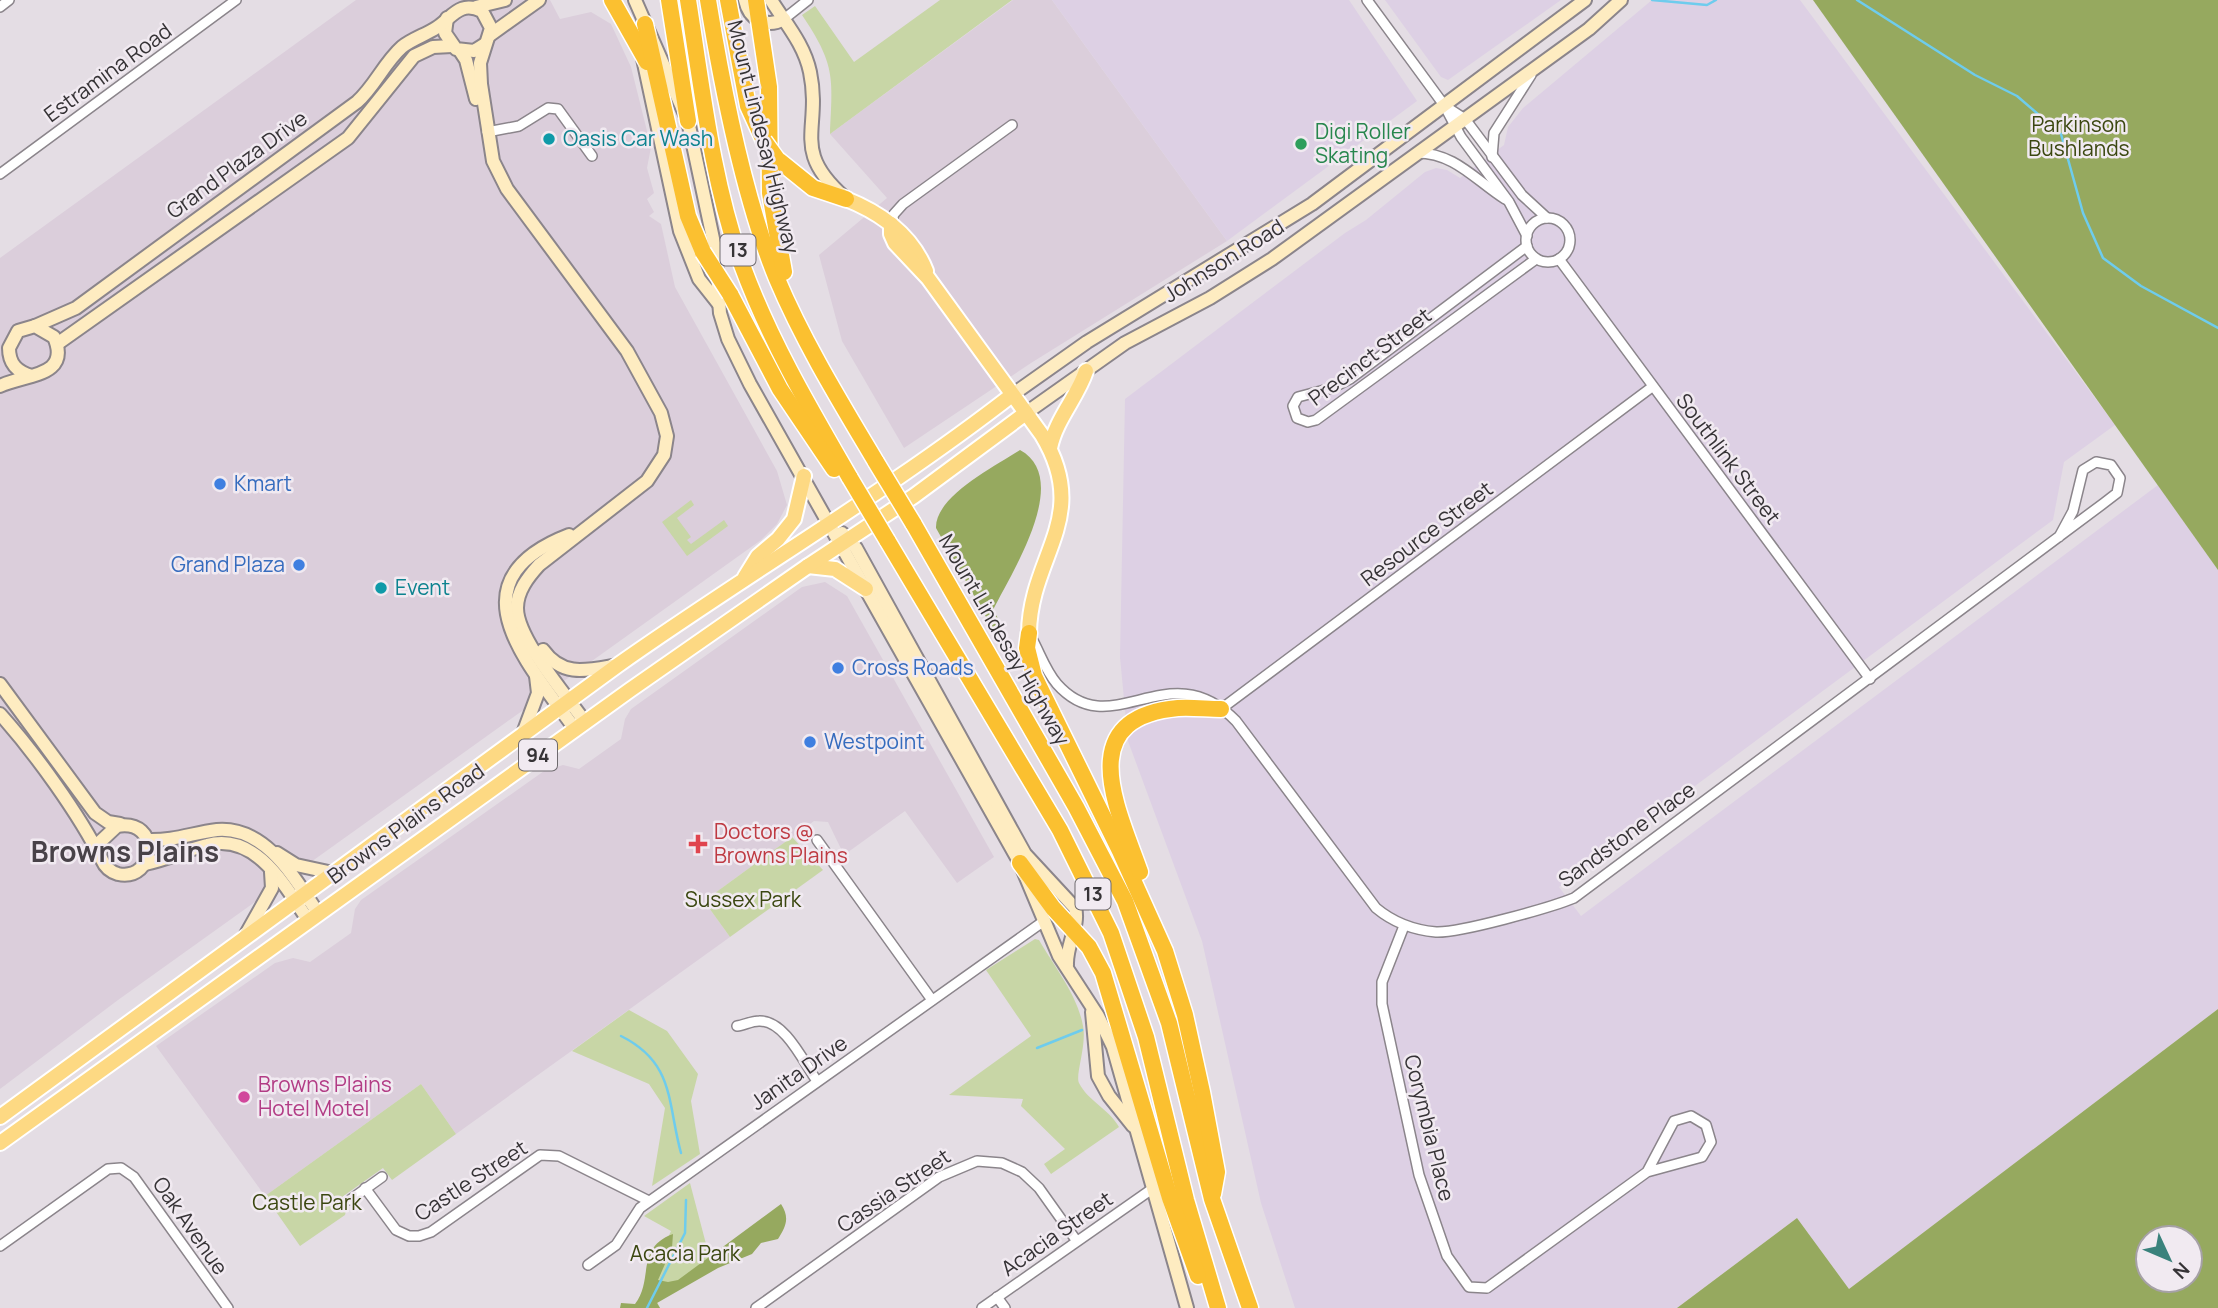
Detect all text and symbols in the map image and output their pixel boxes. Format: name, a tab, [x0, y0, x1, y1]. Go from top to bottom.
street label: Estramina Road	[38, 16, 177, 128]
street label: Mount Lindesay Highway	[721, 17, 807, 256]
street label: Grand Plaza Drive	[160, 104, 312, 225]
park label: Parkinson Bushlands	[2028, 110, 2130, 162]
place label: Digi Roller Skating	[1315, 117, 1411, 169]
place label: Oasis Car Wash	[563, 124, 713, 152]
marker: Oasis Car Wash	[541, 131, 557, 147]
marker: Digi Roller Skating	[1293, 136, 1309, 152]
street label: Johnson Road	[1158, 212, 1289, 308]
road number: 13	[720, 234, 756, 266]
street label: Precinct Street	[1302, 301, 1436, 412]
street label: Southlink Street	[1670, 387, 1787, 530]
place label: Kmart	[234, 469, 292, 497]
street label: Resource Street	[1355, 474, 1498, 592]
marker: Kmart	[212, 476, 228, 492]
street label: Mount Lindesay Highway	[933, 529, 1077, 750]
place label: Grand Plaza	[171, 550, 285, 578]
marker: Grand Plaza	[291, 557, 307, 573]
place label: Event	[395, 573, 450, 601]
marker: Event	[373, 580, 389, 596]
place label: Cross Roads	[852, 653, 974, 681]
marker: Cross Roads	[830, 660, 846, 676]
place label: Westpoint	[824, 727, 925, 755]
marker: Westpoint	[802, 734, 818, 750]
road number: 94	[519, 740, 557, 770]
street label: Browns Plains Road	[321, 757, 490, 890]
street label: Sandstone Place	[1552, 775, 1700, 893]
place label: Doctors @ Browns Plains	[714, 817, 848, 869]
district label: Browns Plains	[31, 832, 219, 870]
marker: Doctors @ Browns Plains	[688, 834, 708, 854]
road number: 13	[1076, 878, 1110, 909]
park label: Sussex Park	[685, 885, 802, 913]
street label: Janita Drive	[744, 1029, 852, 1116]
street label: Corymbia Place	[1398, 1052, 1462, 1204]
place label: Browns Plains Hotel Motel	[258, 1070, 392, 1122]
marker: Browns Plains Hotel Motel	[236, 1089, 252, 1105]
street label: Castle Street	[409, 1133, 532, 1227]
street label: Cassia Street	[831, 1142, 956, 1238]
street label: Oak Avenue	[147, 1171, 235, 1280]
street label: Acacia Street	[995, 1184, 1118, 1282]
park label: Castle Park	[252, 1188, 362, 1216]
north arrow	[2134, 1224, 2204, 1294]
park label: Acacia Park	[630, 1239, 741, 1267]
text: N	[2167, 1257, 2195, 1285]

